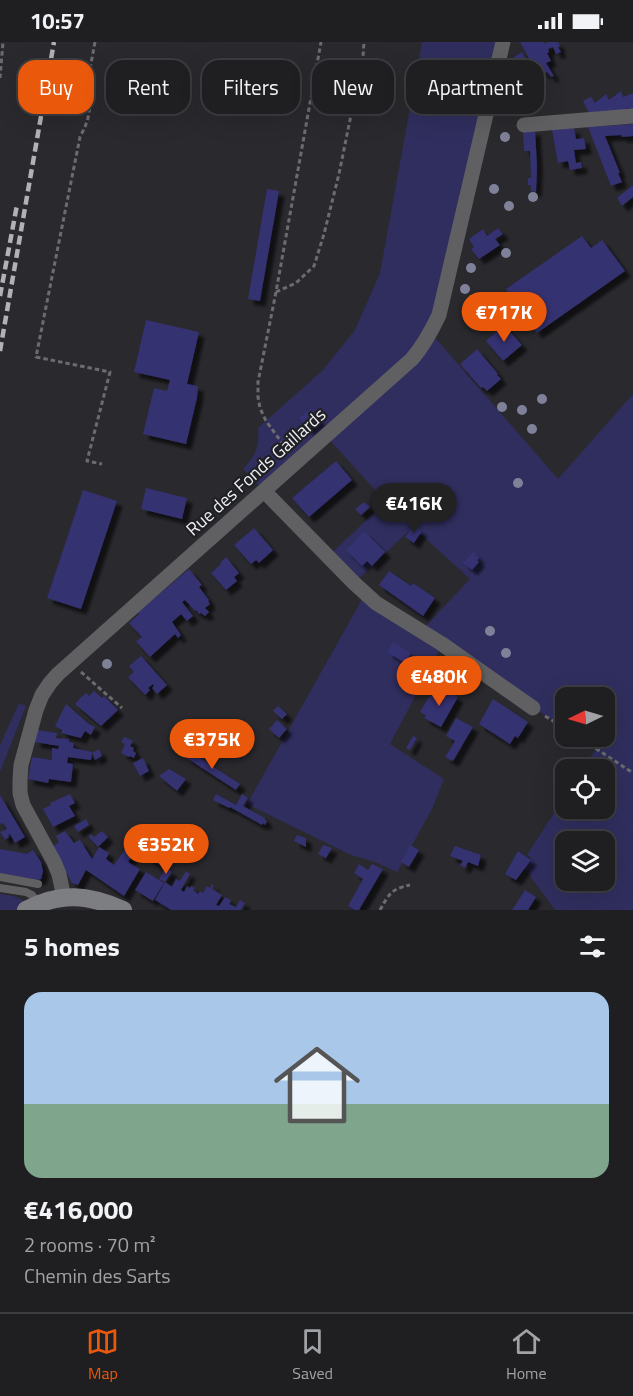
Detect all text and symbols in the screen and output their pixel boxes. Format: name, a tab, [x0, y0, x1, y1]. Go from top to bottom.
text: 10:57	[30, 4, 85, 38]
chip: Buy	[18, 60, 94, 114]
chip: Rent	[106, 60, 190, 114]
chip: Filters	[202, 60, 300, 114]
chip: New	[312, 60, 394, 114]
chip: Apartment	[406, 60, 544, 114]
pin: €717K	[462, 292, 546, 343]
text: €717K	[476, 296, 532, 327]
street label: Rue des Fonds Gaillards	[180, 401, 332, 542]
pin: €416K	[372, 483, 456, 534]
text: €416K	[386, 487, 442, 518]
pin: €480K	[397, 656, 481, 707]
text: €480K	[411, 660, 467, 691]
north arrow	[555, 687, 615, 747]
map controls	[555, 687, 615, 891]
pin: €375K	[170, 719, 254, 770]
text: €375K	[184, 723, 240, 754]
button: locate	[555, 759, 615, 819]
pin: €352K	[124, 824, 208, 875]
text: €352K	[138, 828, 194, 859]
button: layers	[555, 831, 615, 891]
text: 5 homes	[24, 927, 120, 966]
icon: filters	[576, 930, 609, 963]
icon: home	[263, 1031, 371, 1139]
text: €416,000	[24, 1190, 133, 1229]
text: 2 rooms · 70 m²	[24, 1229, 156, 1260]
text: Chemin des Sarts	[24, 1260, 170, 1291]
tab: Map	[86, 1325, 119, 1385]
tab: Saved	[292, 1325, 333, 1385]
tab: Home	[506, 1325, 547, 1385]

